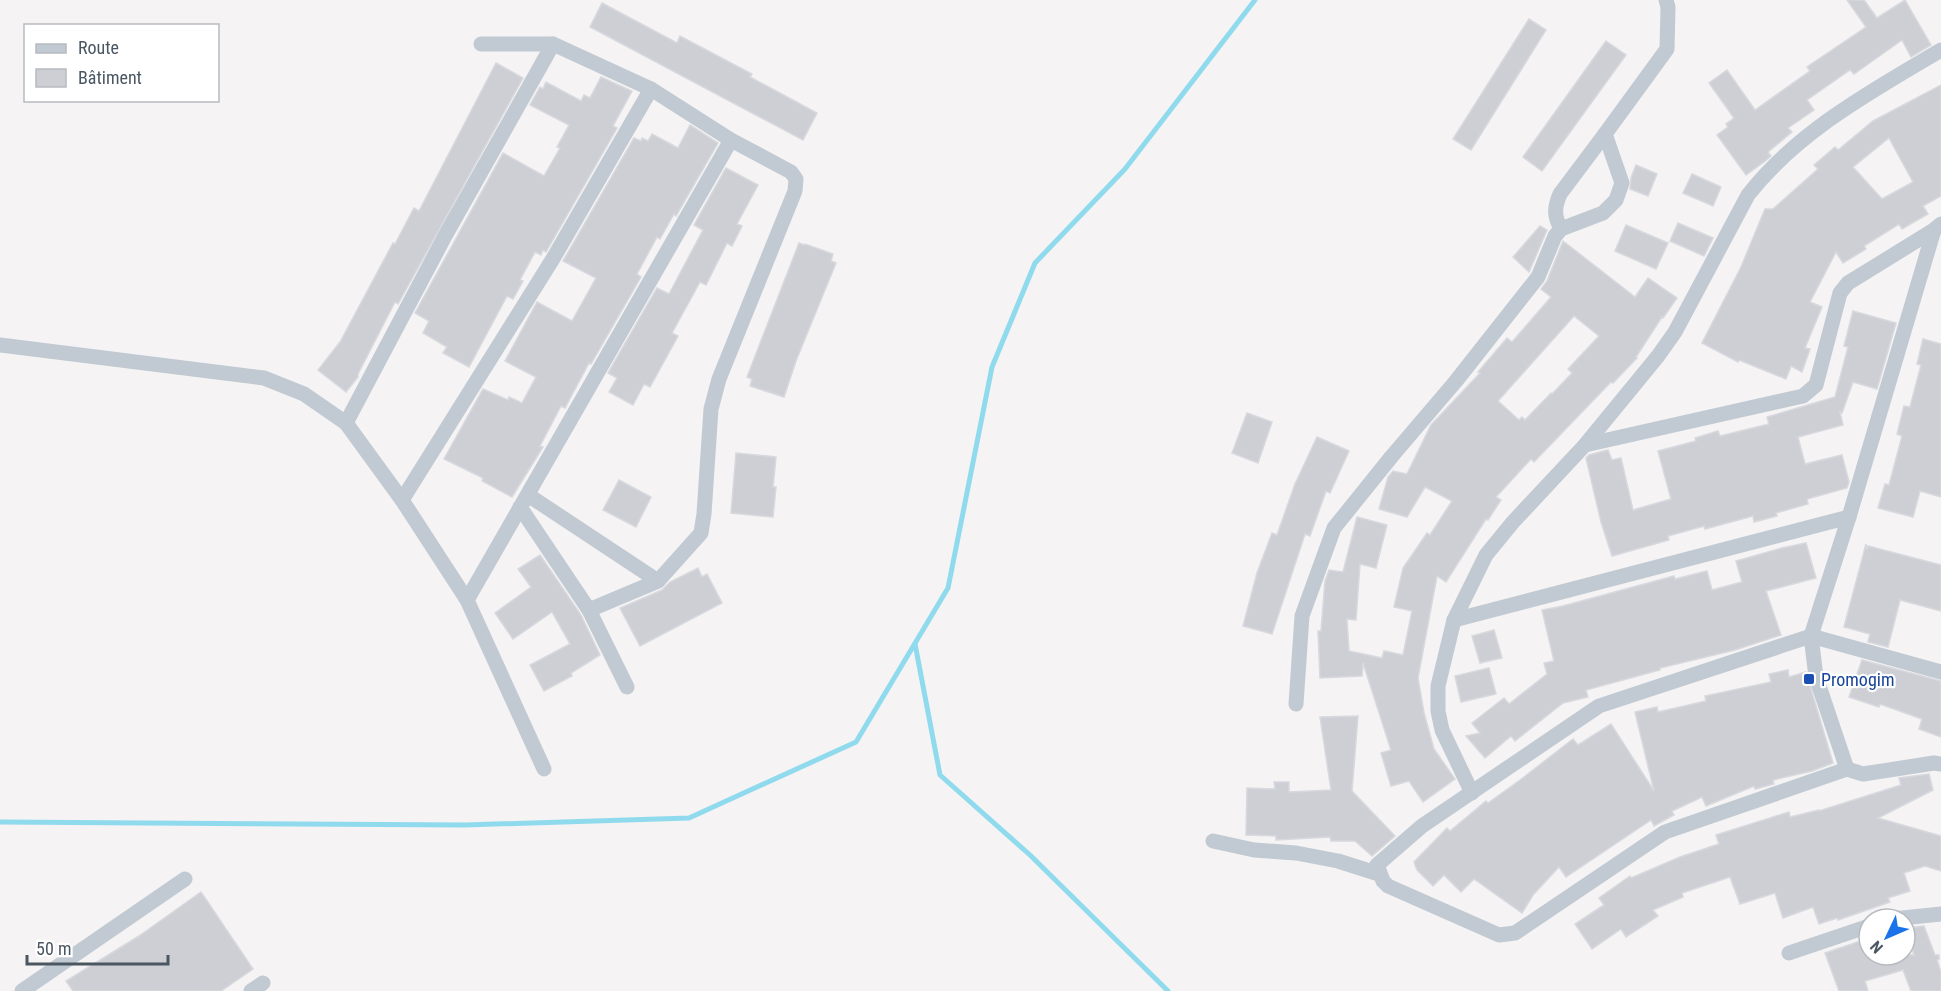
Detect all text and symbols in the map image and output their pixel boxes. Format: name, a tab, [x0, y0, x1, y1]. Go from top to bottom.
legend	[24, 24, 219, 102]
text: Route	[78, 37, 119, 58]
text: Bâtiment	[78, 67, 142, 88]
place label: Promogim	[1821, 669, 1894, 690]
marker: Promogim	[1802, 672, 1816, 686]
north arrow	[1857, 907, 1917, 967]
scale bar	[27, 928, 168, 966]
text: N	[1866, 937, 1887, 957]
text: 50 m	[36, 938, 71, 959]

